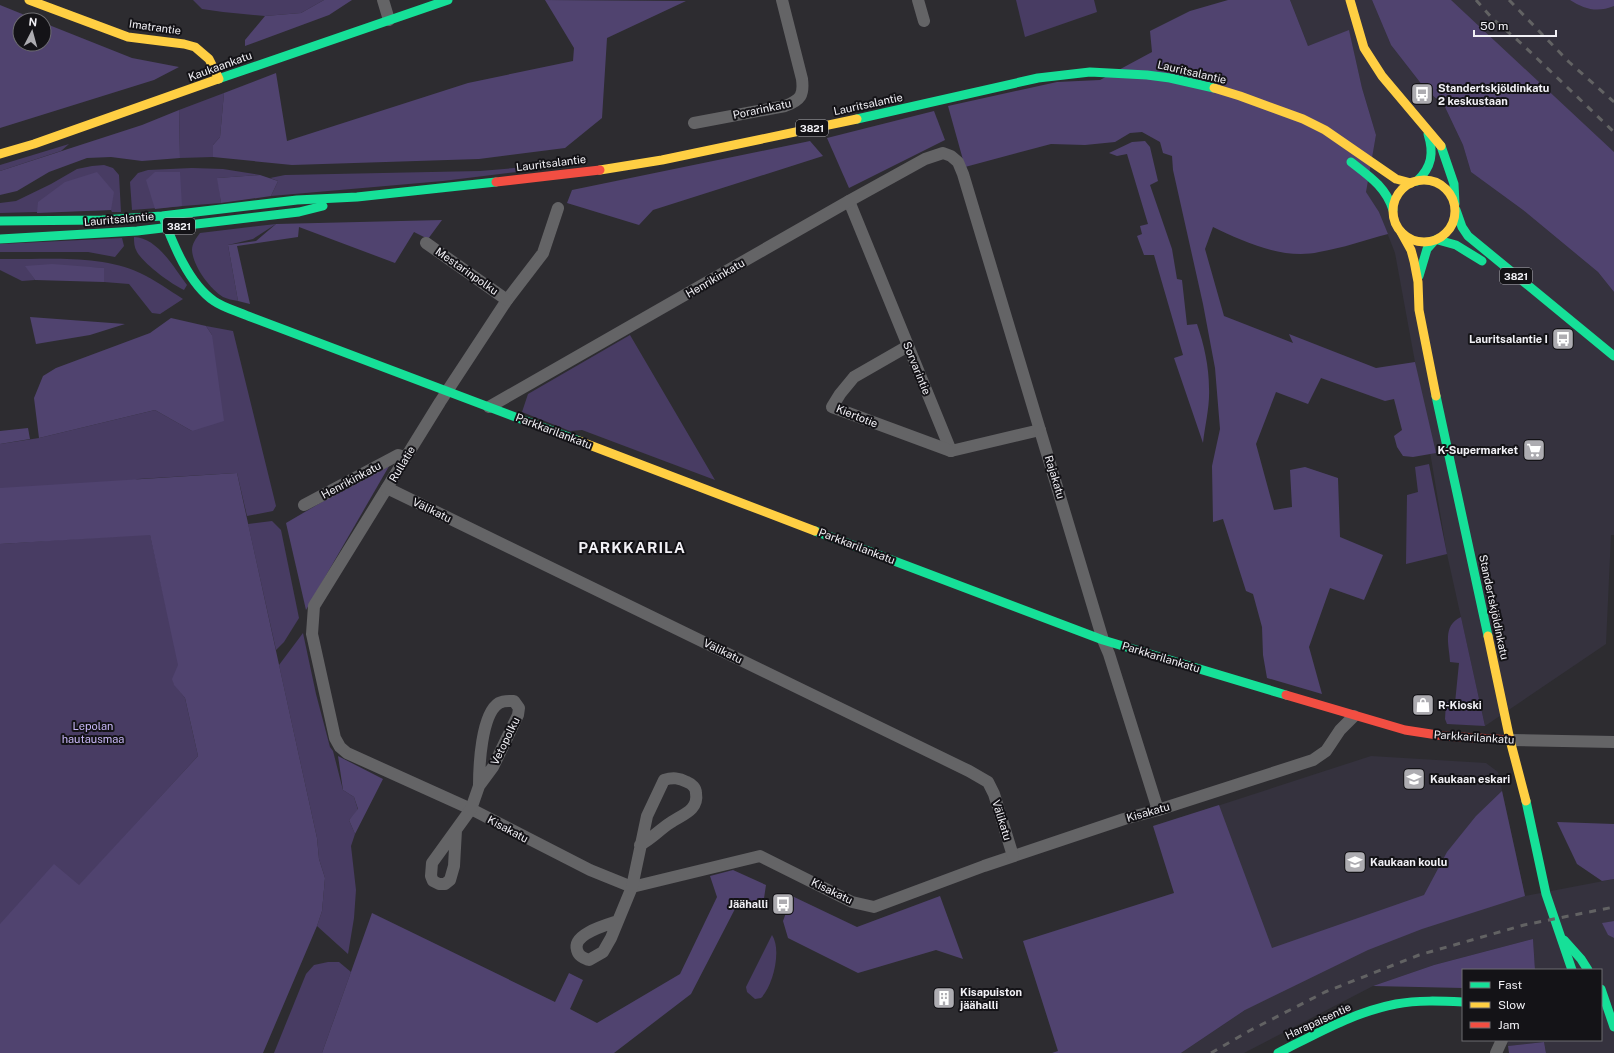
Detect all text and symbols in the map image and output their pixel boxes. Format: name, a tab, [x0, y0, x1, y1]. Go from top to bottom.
north arrow	[12, 12, 52, 52]
scale bar	[1474, 12, 1556, 38]
text: N	[28, 16, 38, 28]
street label: Imatrantie	[128, 17, 182, 37]
text: 50 m	[1480, 19, 1508, 33]
street label: Kaukaankatu	[186, 49, 254, 83]
street label: Lauritsalantie	[1156, 58, 1228, 86]
bus stop icon: Standertskjöldinkatu 2 keskustaan	[1409, 81, 1435, 107]
place label: Standertskjöldinkatu 2 keskustaan	[1438, 82, 1549, 107]
street label: Lauritsalantie	[832, 91, 904, 117]
street label: Porarinkatu	[732, 97, 792, 121]
road number: 3821	[796, 120, 828, 136]
street label: Lauritsalantie	[515, 153, 587, 173]
street label: Lauritsalantie	[83, 210, 155, 228]
road number: 3821	[163, 218, 195, 234]
street label: Mestarinpolku	[433, 245, 501, 297]
street label: Henrikinkatu	[683, 256, 747, 300]
road number: 3821	[1500, 268, 1532, 284]
bus stop icon: Lauritsalantie I	[1550, 326, 1576, 352]
place label: Lauritsalantie I	[1469, 333, 1548, 345]
street label: Sorvarintie	[901, 340, 933, 396]
street label: Kiertotie	[834, 402, 880, 430]
street label: Parkkarilankatu	[514, 411, 594, 451]
supermarket icon: K-Supermarket	[1521, 437, 1547, 463]
street label: Rullatie	[387, 444, 417, 484]
place label: K-Supermarket	[1438, 444, 1518, 456]
street label: Rajakatu	[1043, 454, 1067, 500]
street label: Henrikinkatu	[319, 459, 383, 501]
street label: Välikatu	[411, 495, 453, 525]
street label: Parkkarilankatu	[817, 526, 897, 566]
district label: PARKKARILA	[578, 539, 686, 556]
street label: Standertskjöldinkatu	[1477, 553, 1511, 661]
street label: Välikatu	[702, 636, 744, 666]
street label: Parkkarilankatu	[1121, 639, 1201, 675]
shop icon: R-Kioski	[1410, 692, 1436, 718]
place label: R-Kioski	[1438, 699, 1482, 711]
street label: Vetopolku	[488, 715, 522, 767]
park label: Lepolan hautausmaa	[62, 720, 124, 745]
street label: Parkkarilankatu	[1433, 728, 1515, 746]
school or university icon: Kaukaan eskari	[1401, 766, 1427, 792]
place label: Kaukaan eskari	[1430, 773, 1510, 785]
street label: Välikatu	[990, 798, 1014, 842]
street label: Kisakatu	[1125, 800, 1171, 824]
street label: Kisakatu	[486, 813, 530, 845]
school or university icon: Kaukaan koulu	[1342, 849, 1368, 875]
place label: Kaukaan koulu	[1370, 856, 1447, 868]
street label: Kisakatu	[809, 876, 855, 906]
bus stop icon: Jäähalli	[770, 891, 796, 917]
place label: Jäähalli	[728, 898, 768, 910]
legend	[1462, 969, 1602, 1041]
text: Fast	[1498, 978, 1523, 992]
building icon: Kisapuiston jäähalli	[931, 985, 957, 1011]
place label: Kisapuiston jäähalli	[959, 986, 1022, 1011]
text: Slow	[1498, 998, 1526, 1012]
street label: Harapaisentie	[1283, 1001, 1353, 1041]
text: Jam	[1498, 1018, 1520, 1032]

